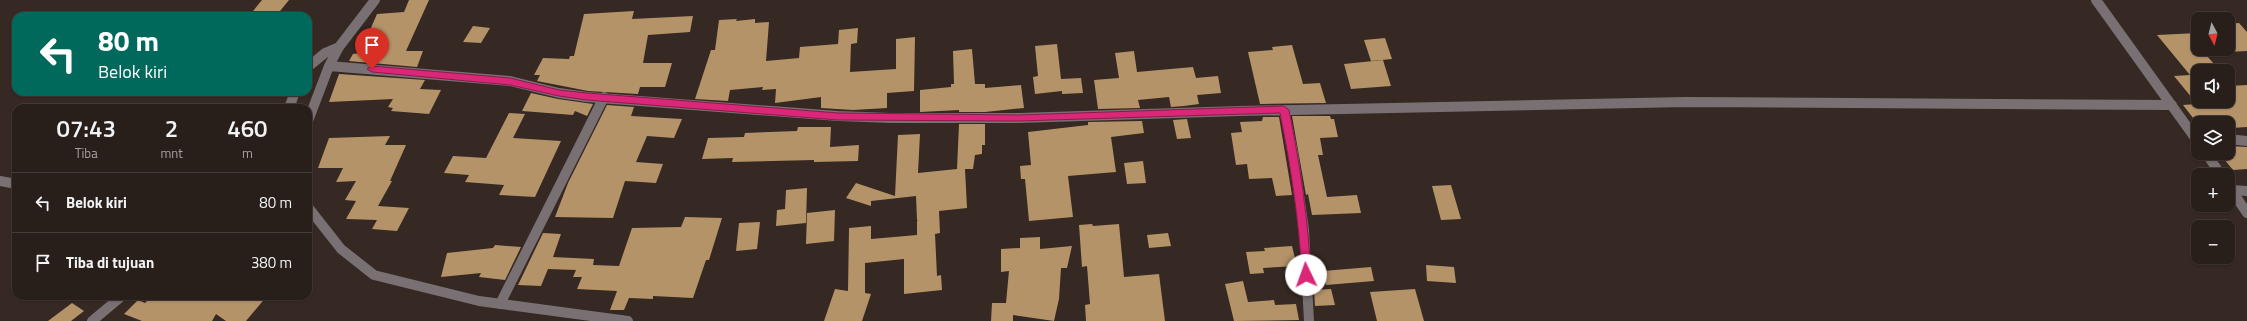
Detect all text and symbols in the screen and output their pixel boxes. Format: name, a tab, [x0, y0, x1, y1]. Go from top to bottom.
north arrow	[2191, 12, 2235, 56]
map controls	[2191, 12, 2235, 264]
text: 80 m	[98, 19, 159, 62]
icon: left	[32, 28, 84, 80]
pin	[355, 28, 389, 69]
icon: arrive	[361, 34, 383, 56]
text: Belok kiri	[98, 58, 167, 85]
button: sound	[2191, 64, 2235, 108]
text: 07:43	[56, 110, 116, 146]
text: 2	[165, 110, 178, 146]
text: 460	[227, 110, 268, 146]
button: layers	[2191, 116, 2235, 160]
text: Tiba	[75, 143, 98, 163]
text: mnt	[160, 143, 183, 163]
text: m	[242, 143, 253, 163]
button: +	[2191, 168, 2235, 212]
text: Belok kiri	[66, 191, 127, 214]
text: 80 m	[259, 191, 292, 214]
icon: left	[32, 192, 54, 214]
button: −	[2191, 220, 2235, 264]
text: Tiba di tujuan	[66, 251, 154, 274]
text: 380 m	[251, 251, 292, 274]
icon: arrive	[32, 252, 54, 274]
position arrow	[1285, 254, 1327, 296]

